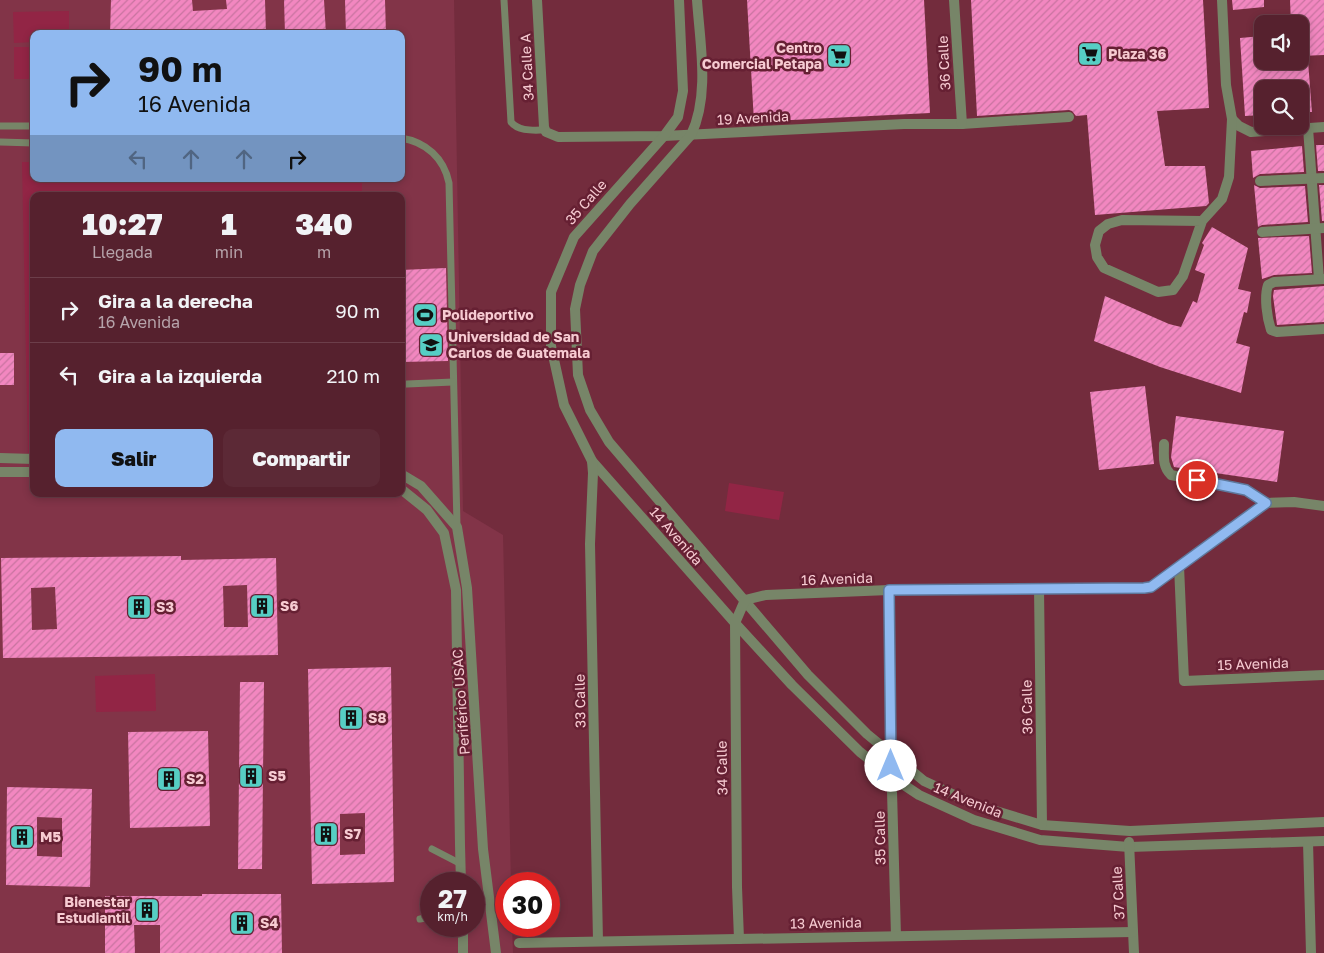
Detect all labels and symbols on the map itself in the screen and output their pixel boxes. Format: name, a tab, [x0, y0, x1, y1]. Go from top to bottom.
street label: 34 Calle A	[516, 32, 537, 101]
street label: 36 Calle	[934, 35, 953, 91]
place label: Centro Comercial Petapa	[702, 39, 822, 72]
supermarket icon: Plaza 36	[1077, 41, 1103, 67]
supermarket icon: Centro Comercial Petapa	[826, 43, 852, 69]
place label: Plaza 36	[1108, 45, 1166, 62]
street label: 19 Avenida	[717, 107, 789, 128]
street label: 35 Calle	[561, 176, 610, 228]
sports icon: Polideportivo	[412, 302, 438, 328]
place label: Polideportivo	[442, 306, 534, 323]
place label: Universidad de San Carlos de Guatemala	[448, 328, 590, 361]
school or university icon: Universidad de San Carlos de Guatemala	[418, 332, 444, 358]
pin	[1176, 459, 1218, 501]
street label: 14 Avenida	[646, 503, 706, 568]
street label: 16 Avenida	[801, 569, 873, 588]
building icon: S6	[249, 593, 275, 619]
building icon: S3	[126, 594, 152, 620]
place label: S6	[280, 597, 298, 614]
place label: S3	[156, 598, 174, 615]
street label: Periférico USAC	[448, 649, 473, 755]
street label: 15 Avenida	[1217, 654, 1289, 673]
street label: 33 Calle	[571, 674, 588, 728]
street label: 36 Calle	[1018, 680, 1035, 734]
building icon: S8	[338, 705, 364, 731]
place label: S8	[368, 709, 386, 726]
position arrow	[864, 739, 916, 791]
street label: 34 Calle	[713, 741, 730, 795]
building icon: S5	[238, 763, 264, 789]
building icon: S2	[156, 766, 182, 792]
place label: S5	[268, 767, 286, 784]
place label: S2	[186, 770, 204, 787]
street label: 14 Avenida	[932, 778, 1005, 821]
street label: 35 Calle	[871, 811, 888, 865]
building icon: S7	[313, 821, 339, 847]
building icon: M5	[9, 824, 35, 850]
place label: S7	[344, 825, 361, 842]
place label: M5	[40, 828, 61, 845]
street label: 37 Calle	[1108, 866, 1127, 920]
speed limit sign: 30	[495, 872, 560, 937]
place label: Bienestar Estudiantil	[56, 893, 131, 926]
building icon: Bienestar Estudiantil	[134, 897, 160, 923]
building icon: S4	[229, 910, 255, 936]
street label: 13 Avenida	[790, 913, 862, 932]
place label: S4	[260, 914, 278, 931]

